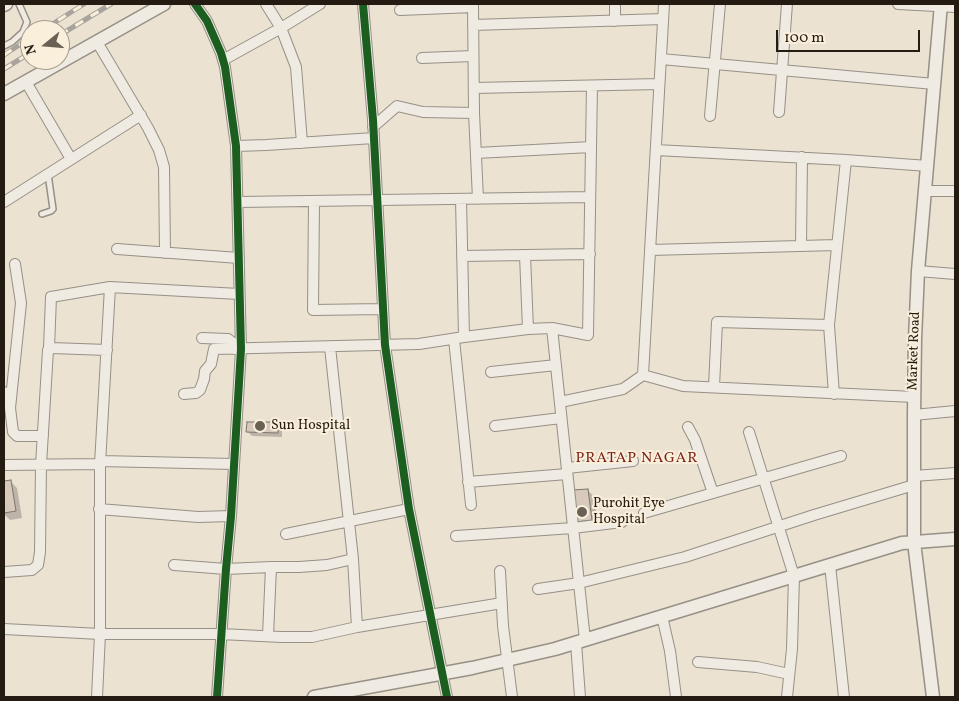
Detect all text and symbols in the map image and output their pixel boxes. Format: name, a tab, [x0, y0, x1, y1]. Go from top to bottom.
north arrow	[20, 20, 70, 70]
scale bar	[779, 20, 923, 52]
text: 100 m	[784, 28, 824, 49]
text: N	[21, 42, 42, 57]
street label: Market Road	[905, 311, 925, 391]
place label: Sun Hospital	[271, 418, 350, 434]
marker: Sun Hospital	[253, 419, 267, 433]
district label: PRATAP NAGAR	[574, 450, 700, 468]
place label: Purohit Eye Hospital	[593, 496, 665, 528]
marker: Purohit Eye Hospital	[575, 505, 589, 519]

